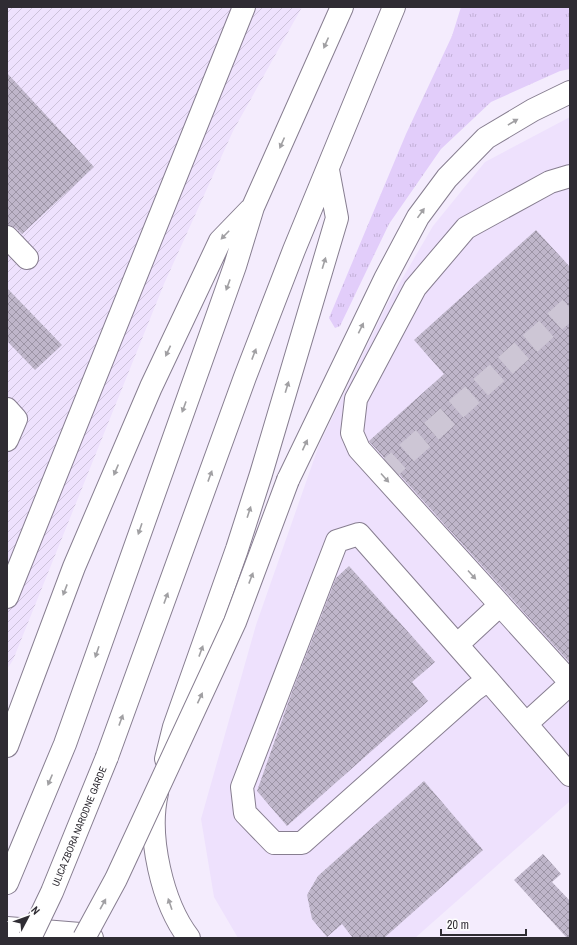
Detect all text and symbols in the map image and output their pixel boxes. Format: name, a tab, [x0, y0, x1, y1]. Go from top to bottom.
one-way arrow	[323, 37, 329, 49]
one-way arrow	[508, 118, 518, 126]
one-way arrow	[279, 137, 285, 148]
one-way arrow	[417, 207, 425, 218]
one-way arrow	[221, 230, 230, 240]
one-way arrow	[321, 257, 327, 269]
one-way arrow	[225, 279, 231, 291]
one-way arrow	[358, 322, 364, 333]
one-way arrow	[165, 346, 171, 357]
one-way arrow	[251, 347, 257, 359]
one-way arrow	[284, 381, 290, 393]
one-way arrow	[181, 401, 187, 413]
one-way arrow	[302, 439, 308, 450]
one-way arrow	[112, 465, 118, 477]
one-way arrow	[207, 470, 213, 482]
one-way arrow	[380, 473, 390, 483]
one-way arrow	[246, 505, 252, 517]
one-way arrow	[137, 524, 143, 536]
one-way arrow	[467, 570, 476, 579]
one-way arrow	[249, 572, 255, 584]
one-way arrow	[62, 585, 68, 597]
one-way arrow	[163, 592, 169, 604]
one-way arrow	[198, 644, 204, 656]
one-way arrow	[94, 646, 100, 658]
one-way arrow	[197, 692, 203, 703]
one-way arrow	[118, 714, 124, 726]
street label: ULICA ZBORA NARODNE GARDE	[49, 764, 110, 888]
one-way arrow	[47, 775, 53, 786]
north arrow	[8, 897, 48, 937]
one-way arrow	[99, 898, 106, 910]
one-way arrow	[167, 898, 173, 910]
text: N	[28, 903, 43, 917]
scale bar	[441, 911, 526, 937]
text: 20 m	[447, 917, 469, 933]

